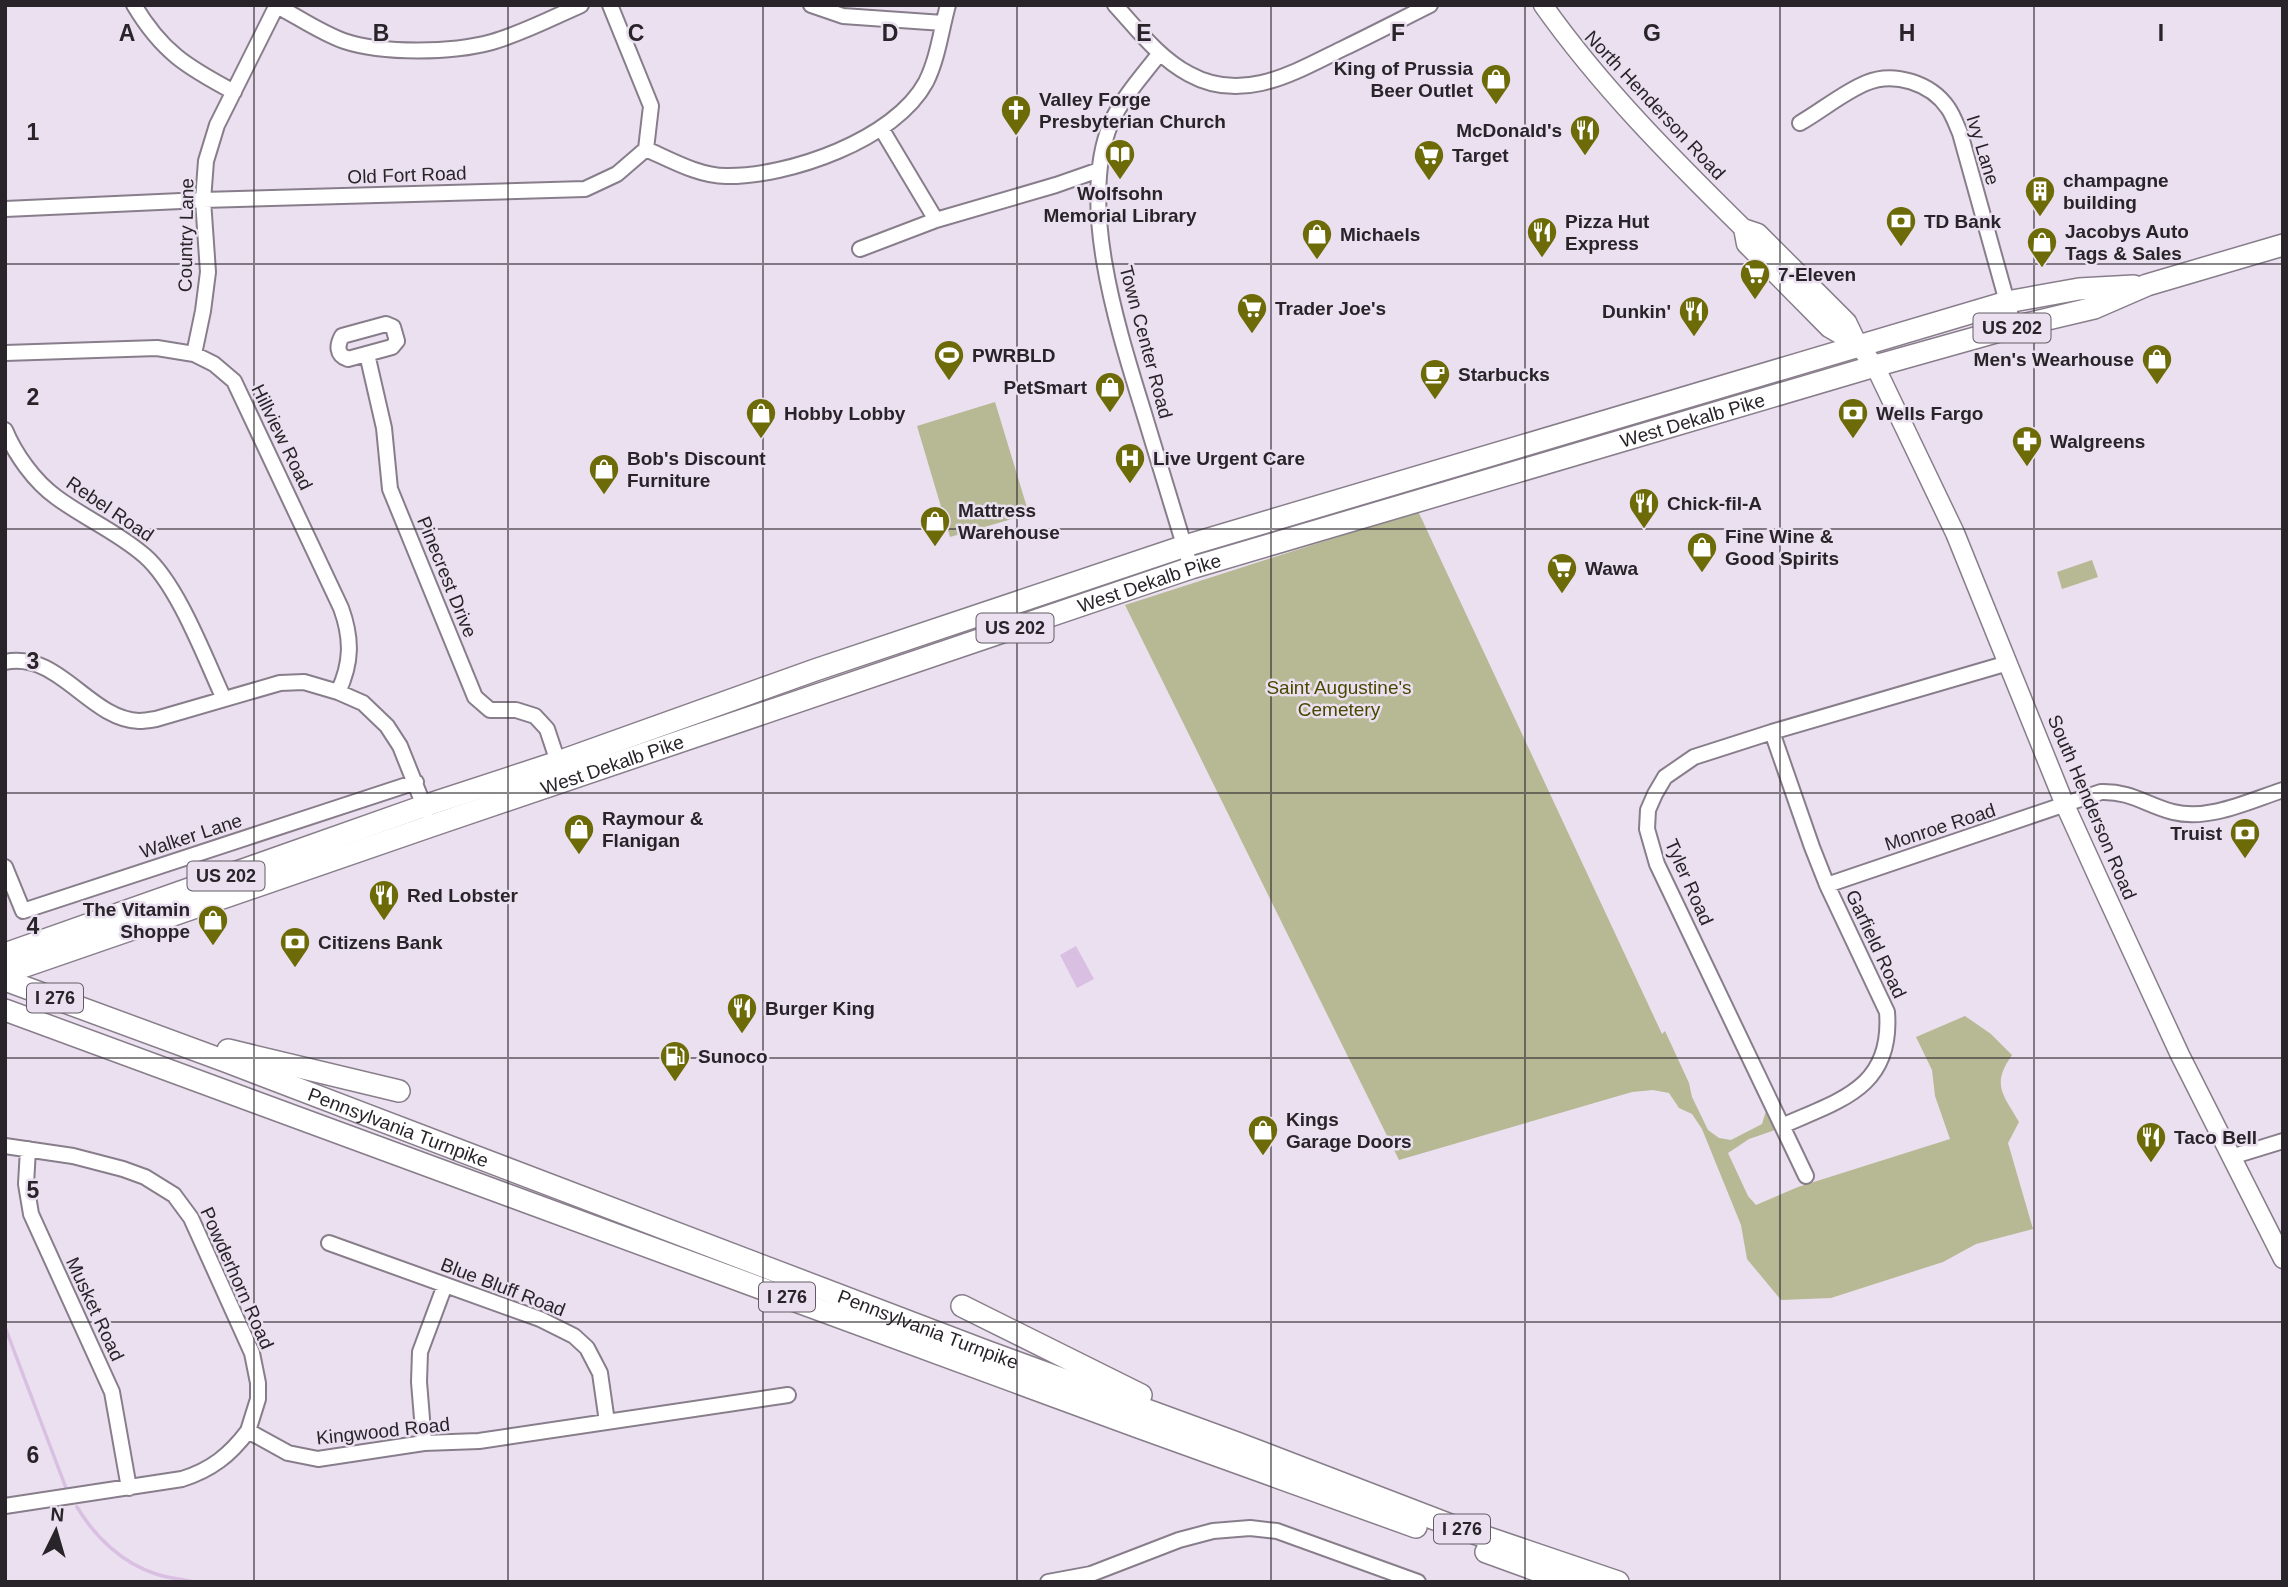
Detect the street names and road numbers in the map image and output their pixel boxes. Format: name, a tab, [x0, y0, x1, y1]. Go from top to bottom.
street label: North Henderson Road	[1581, 26, 1729, 184]
street label: Ivy Lane	[1962, 113, 2004, 187]
street label: Old Fort Road	[347, 162, 467, 188]
street label: Country Lane	[175, 178, 197, 292]
street label: Town Center Road	[1115, 263, 1177, 421]
road number: US 202	[1974, 314, 2050, 342]
street label: Hillview Road	[247, 381, 317, 493]
street label: West Dekalb Pike	[1618, 389, 1767, 451]
street label: Rebel Road	[63, 472, 157, 546]
street label: Pinecrest Drive	[413, 513, 481, 641]
street label: West Dekalb Pike	[1075, 549, 1223, 616]
road number: US 202	[976, 614, 1054, 642]
street label: South Henderson Road	[2044, 711, 2140, 903]
street label: West Dekalb Pike	[538, 730, 686, 798]
street label: Monroe Road	[1882, 799, 1998, 855]
street label: Walker Lane	[137, 810, 245, 862]
street label: Tyler Road	[1661, 836, 1717, 928]
road number: US 202	[188, 862, 264, 890]
street label: Garfield Road	[1842, 886, 1910, 1002]
road number: I 276	[27, 984, 83, 1013]
street label: Pennsylvania Turnpike	[305, 1083, 492, 1171]
street label: Powderhorn Road	[196, 1204, 278, 1352]
street label: Musket Road	[62, 1254, 128, 1364]
street label: Blue Bluff Road	[438, 1254, 568, 1320]
road number: I 276	[759, 1282, 815, 1312]
street label: Pennsylvania Turnpike	[835, 1285, 1021, 1373]
street label: Kingwood Road	[315, 1414, 451, 1448]
road number: I 276	[1434, 1514, 1490, 1544]

